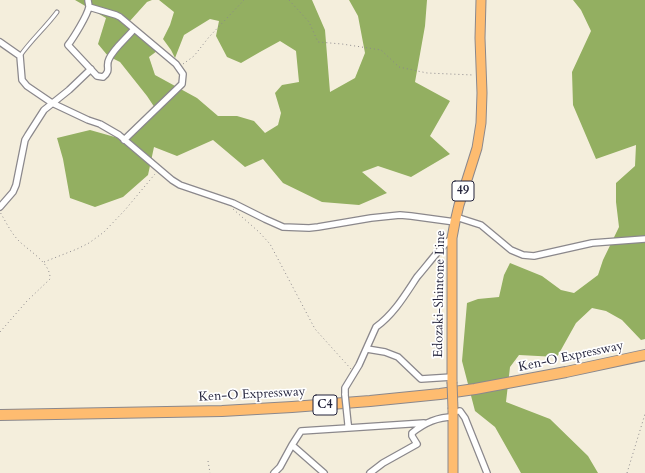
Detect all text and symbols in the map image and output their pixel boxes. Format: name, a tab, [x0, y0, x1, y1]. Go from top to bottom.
road number: 49	[452, 181, 474, 201]
street label: Edozaki-Shintone Line	[431, 230, 449, 358]
street label: Ken-O Expressway	[517, 338, 625, 376]
street label: Ken-O Expressway	[198, 384, 306, 406]
road number: C4	[313, 395, 337, 415]

